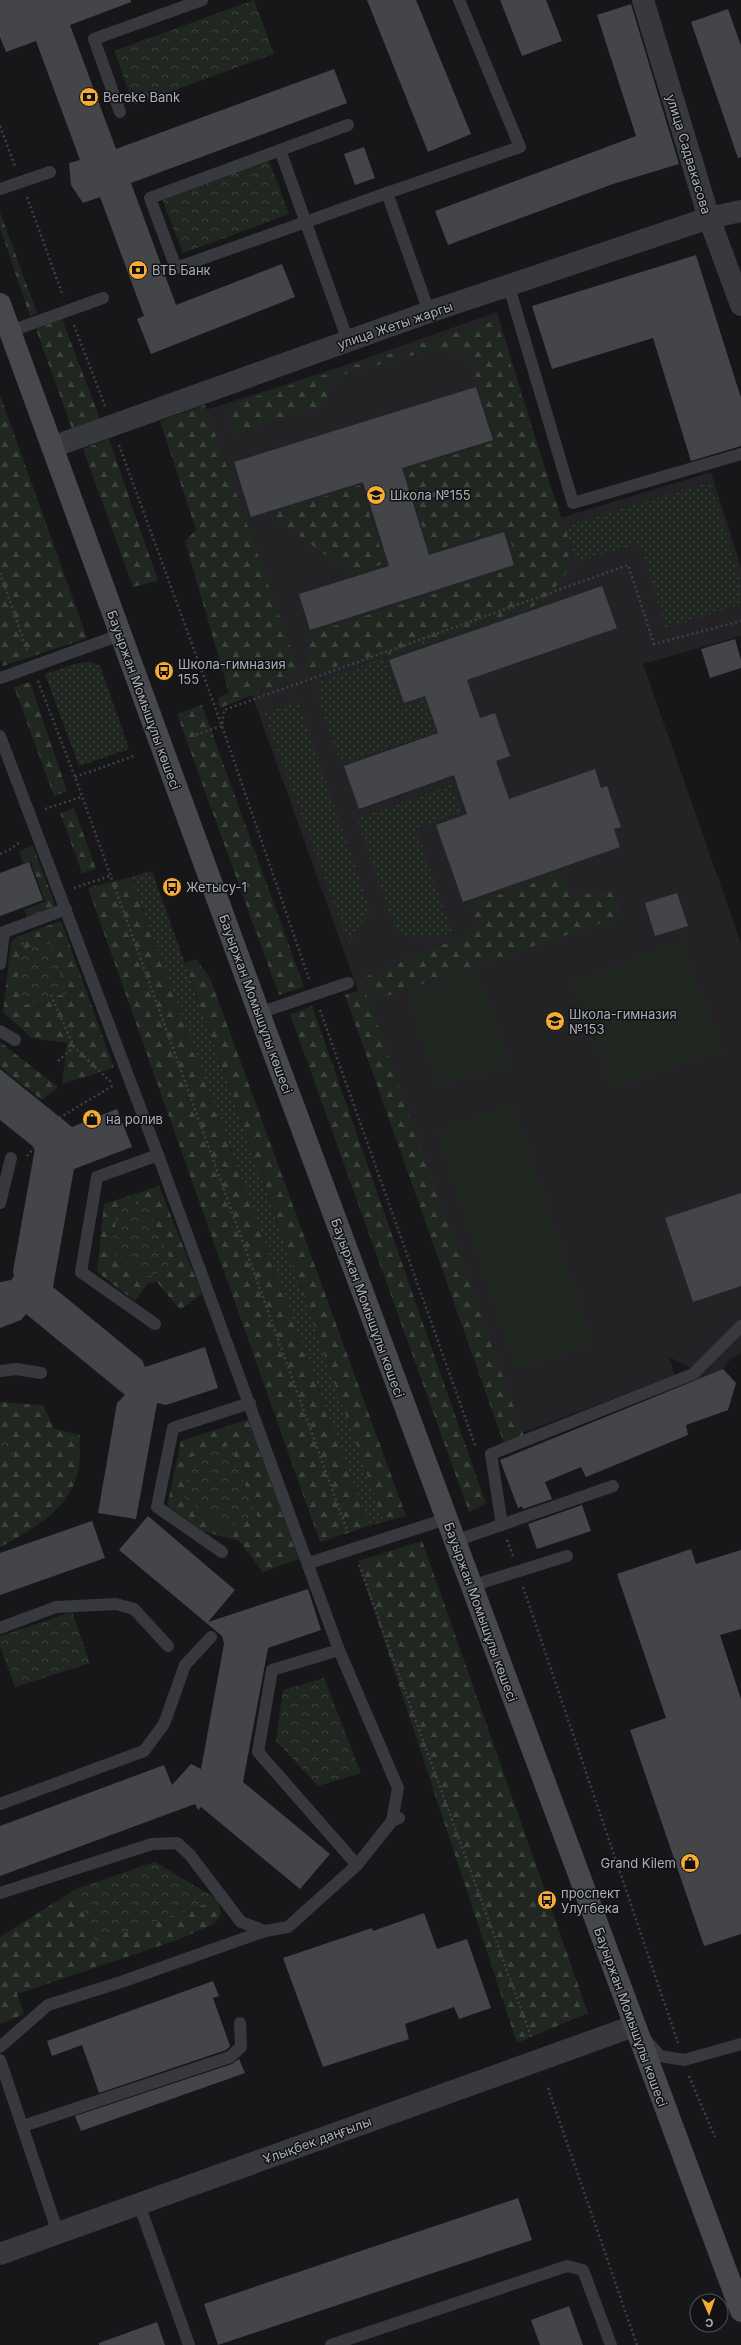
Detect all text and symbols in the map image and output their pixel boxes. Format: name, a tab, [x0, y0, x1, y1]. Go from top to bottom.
bank icon: Bereke Bank	[78, 86, 100, 108]
place label: Bereke Bank	[103, 89, 180, 105]
street label: улица Садвакасова	[663, 92, 715, 216]
bank icon: ВТБ Банк	[127, 259, 149, 281]
place label: ВТБ Банк	[152, 262, 211, 278]
street label: улица Жеты жаргы	[335, 298, 455, 352]
school or university icon: Школа №155	[365, 484, 387, 506]
place label: Школа №155	[390, 487, 471, 503]
street label: Бауыржан Момышұлы көшесі	[104, 608, 184, 792]
place label: Школа-гимназия 155	[178, 656, 286, 687]
bus stop icon: Школа-гимназия 155	[153, 660, 175, 682]
bus stop icon: Жетысу-1	[161, 876, 183, 898]
place label: Жетысу-1	[186, 879, 247, 895]
street label: Бауыржан Момышұлы көшесі	[216, 912, 296, 1096]
place label: Школа-гимназия №153	[569, 1006, 677, 1037]
school or university icon: Школа-гимназия №153	[544, 1010, 566, 1032]
shop icon: на ролив	[81, 1108, 103, 1130]
place label: на ролив	[106, 1111, 163, 1127]
street label: Бауыржан Момышұлы көшесі	[328, 1216, 408, 1400]
street label: Бауыржан Момышұлы көшесі	[441, 1520, 521, 1704]
shop icon: Grand Kilem	[679, 1852, 701, 1874]
place label: Grand Kilem	[601, 1855, 676, 1871]
place label: проспект Улугбека	[561, 1885, 620, 1916]
bus stop icon: проспект Улугбека	[536, 1889, 558, 1911]
street label: Бауыржан Момышұлы көшесі	[591, 1925, 671, 2109]
street label: Ұлықбек даңғылы	[260, 2113, 374, 2167]
north arrow	[689, 2293, 729, 2333]
text: С	[705, 2316, 714, 2330]

